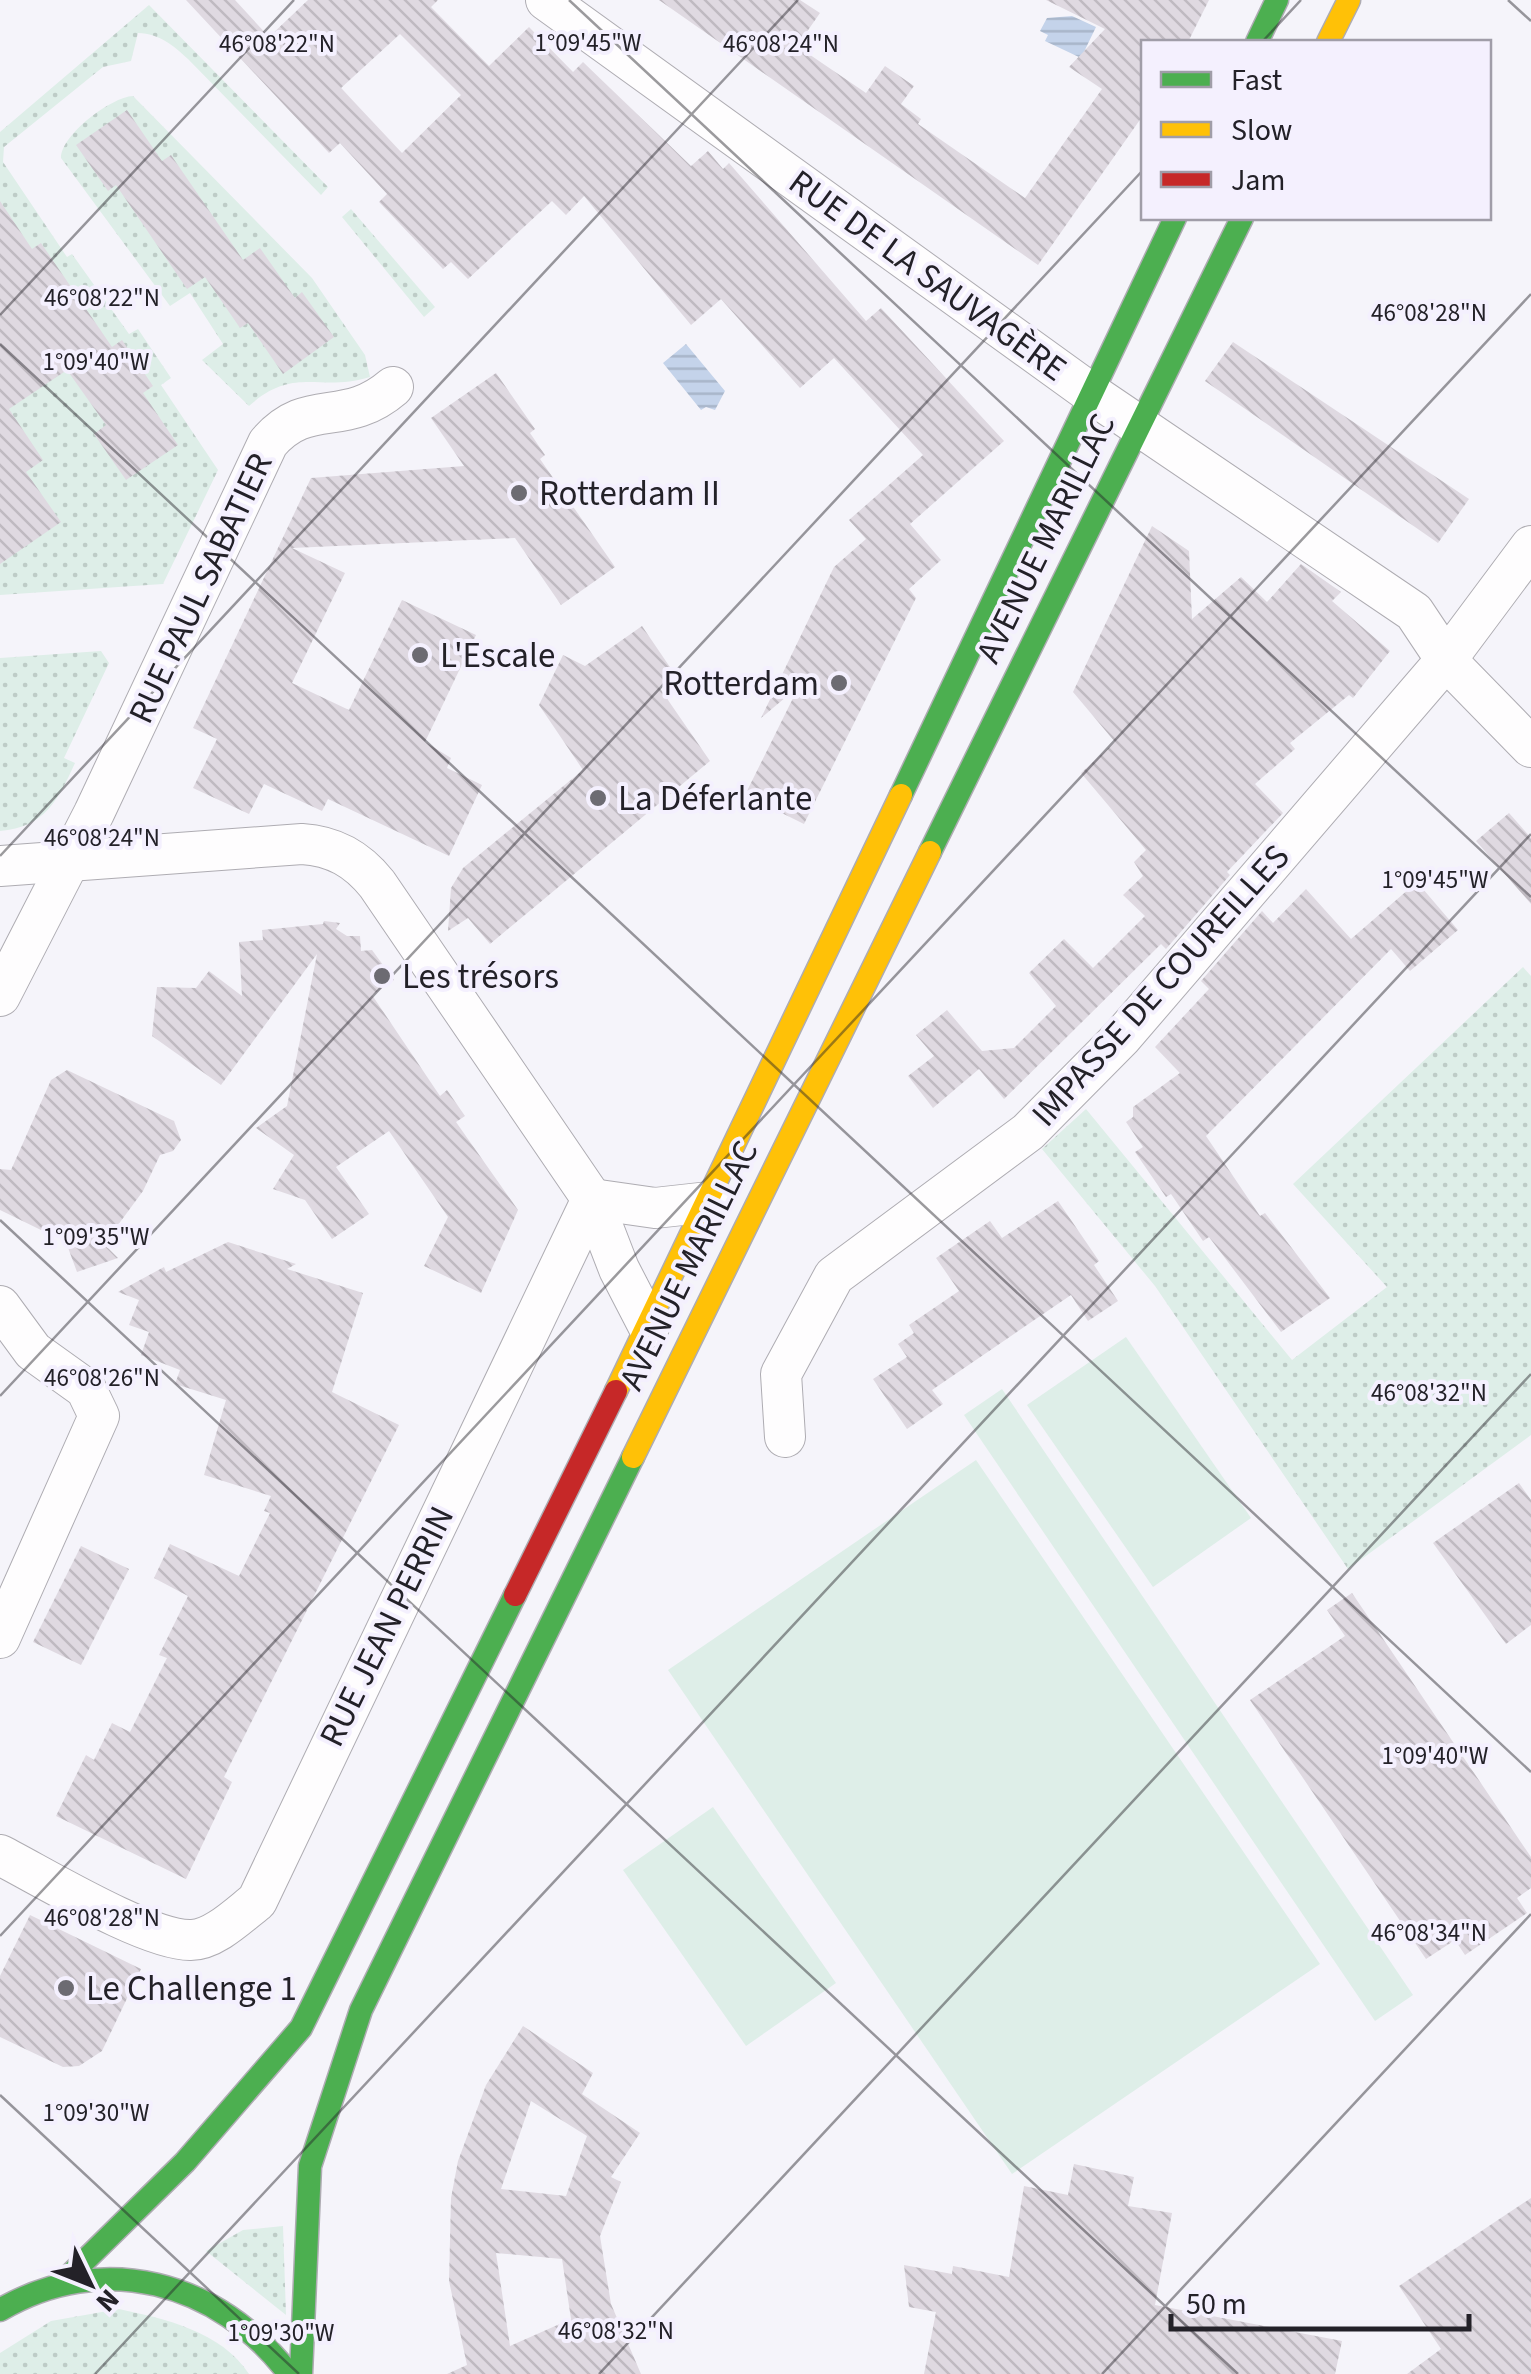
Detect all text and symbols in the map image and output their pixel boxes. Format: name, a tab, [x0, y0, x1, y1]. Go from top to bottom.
text: 1°09'45"W	[535, 25, 642, 61]
text: 46°08'22"N	[219, 26, 335, 62]
text: 46°08'24"N	[723, 26, 839, 62]
legend	[1141, 40, 1491, 220]
text: Fast	[1231, 59, 1282, 102]
text: Slow	[1231, 109, 1292, 152]
street label: RUE DE LA SAUVAGÈRE	[778, 158, 1076, 394]
text: Jam	[1231, 159, 1285, 202]
text: 46°08'22"N	[44, 280, 160, 316]
text: 46°08'28"N	[1371, 295, 1487, 331]
text: 1°09'40"W	[43, 344, 150, 380]
street label: AVENUE MARILLAC	[964, 405, 1128, 672]
street label: RUE PAUL SABATIER	[116, 445, 285, 732]
place label: Rotterdam II	[539, 469, 720, 519]
marker: Rotterdam II	[508, 482, 530, 504]
place label: L'Escale	[440, 631, 555, 681]
marker: L'Escale	[409, 644, 431, 666]
place label: Rotterdam	[663, 659, 819, 709]
marker: Rotterdam	[828, 672, 850, 694]
place label: La Déferlante	[618, 774, 812, 824]
marker: La Déferlante	[587, 787, 609, 809]
text: 46°08'24"N	[44, 820, 160, 856]
street label: IMPASSE DE COUREILLES	[1020, 833, 1301, 1138]
text: 1°09'45"W	[1382, 862, 1489, 898]
place label: Les trésors	[402, 952, 559, 1002]
marker: Les trésors	[371, 965, 393, 987]
street label: AVENUE MARILLAC	[607, 1132, 771, 1399]
text: 1°09'35"W	[43, 1219, 150, 1255]
text: 46°08'26"N	[44, 1360, 160, 1396]
text: 46°08'32"N	[1371, 1375, 1487, 1411]
street label: RUE JEAN PERRIN	[307, 1498, 467, 1755]
text: 1°09'40"W	[1382, 1738, 1489, 1774]
text: 46°08'28"N	[44, 1900, 160, 1936]
text: 46°08'34"N	[1371, 1915, 1487, 1951]
place label: Le Challenge 1	[86, 1964, 297, 2014]
marker: Le Challenge 1	[55, 1977, 77, 1999]
text: 1°09'30"W	[43, 2095, 150, 2131]
north arrow	[40, 2234, 140, 2334]
scale bar	[1171, 2269, 1468, 2331]
text: N	[87, 2280, 129, 2321]
text: 50 m	[1186, 2283, 1247, 2326]
text: 46°08'32"N	[558, 2313, 674, 2349]
text: 1°09'30"W	[228, 2315, 335, 2351]

